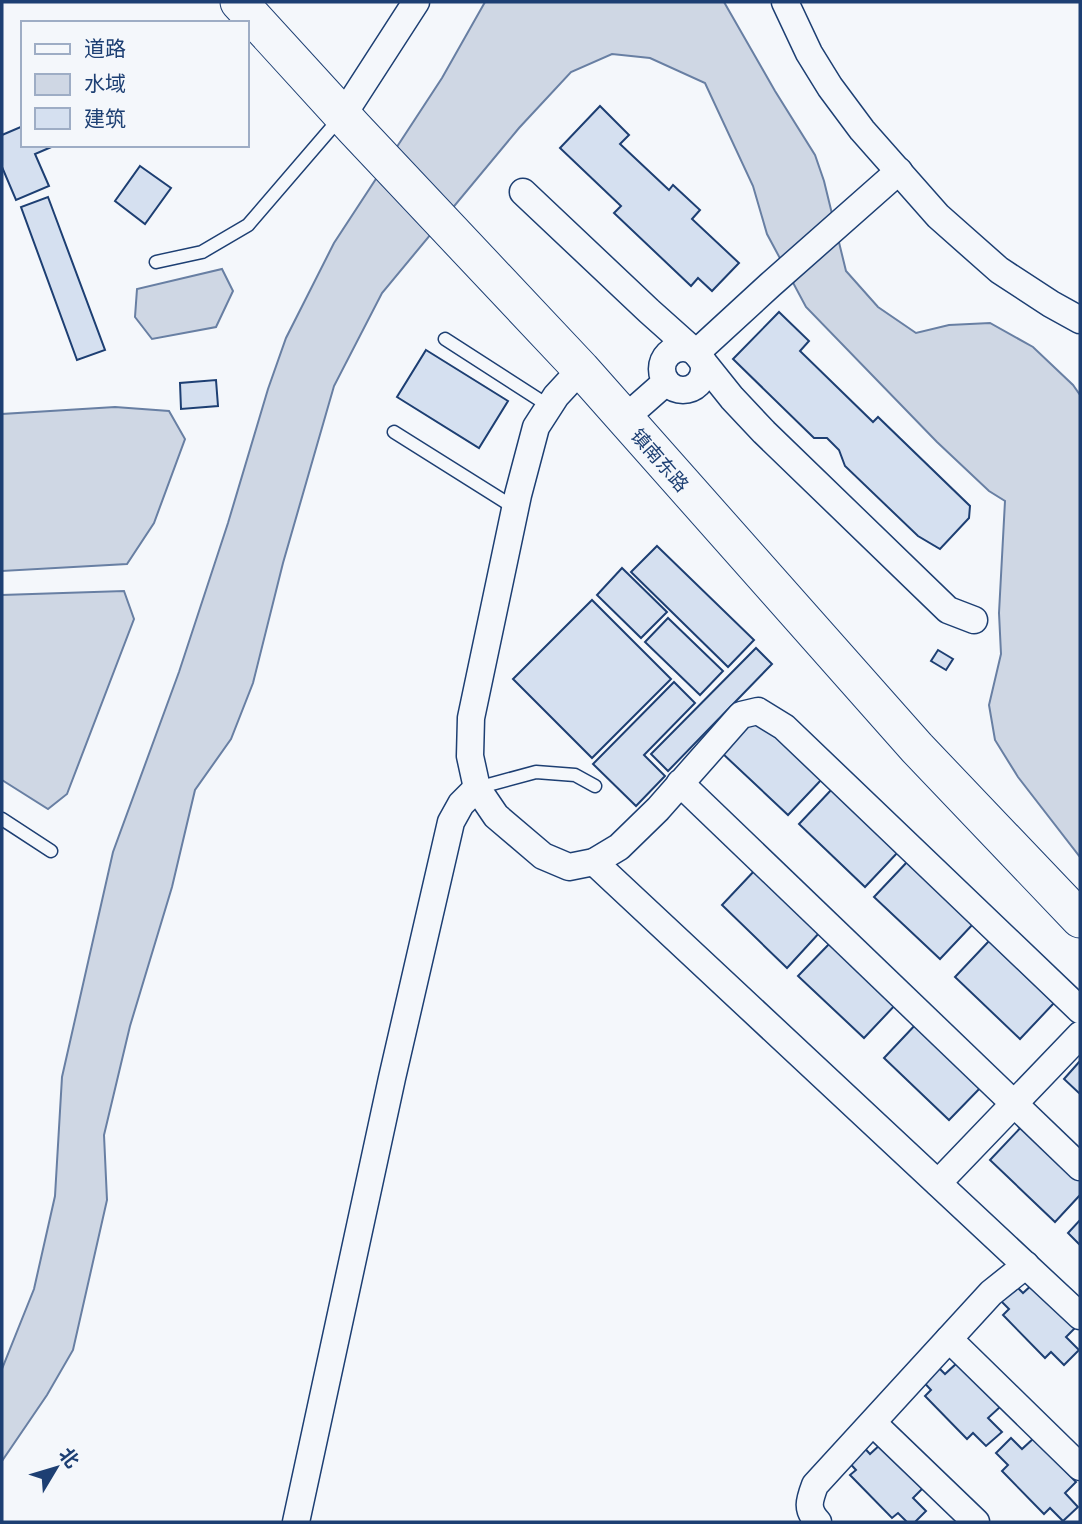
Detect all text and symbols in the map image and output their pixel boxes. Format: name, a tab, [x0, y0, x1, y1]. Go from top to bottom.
legend	[21, 21, 248, 147]
text: 道路	[84, 37, 126, 61]
text: 水域	[84, 72, 126, 96]
text: 建筑	[84, 107, 126, 131]
street label: 镇南东路	[627, 424, 693, 496]
north arrow	[21, 1433, 91, 1503]
text: 北	[55, 1443, 84, 1472]

